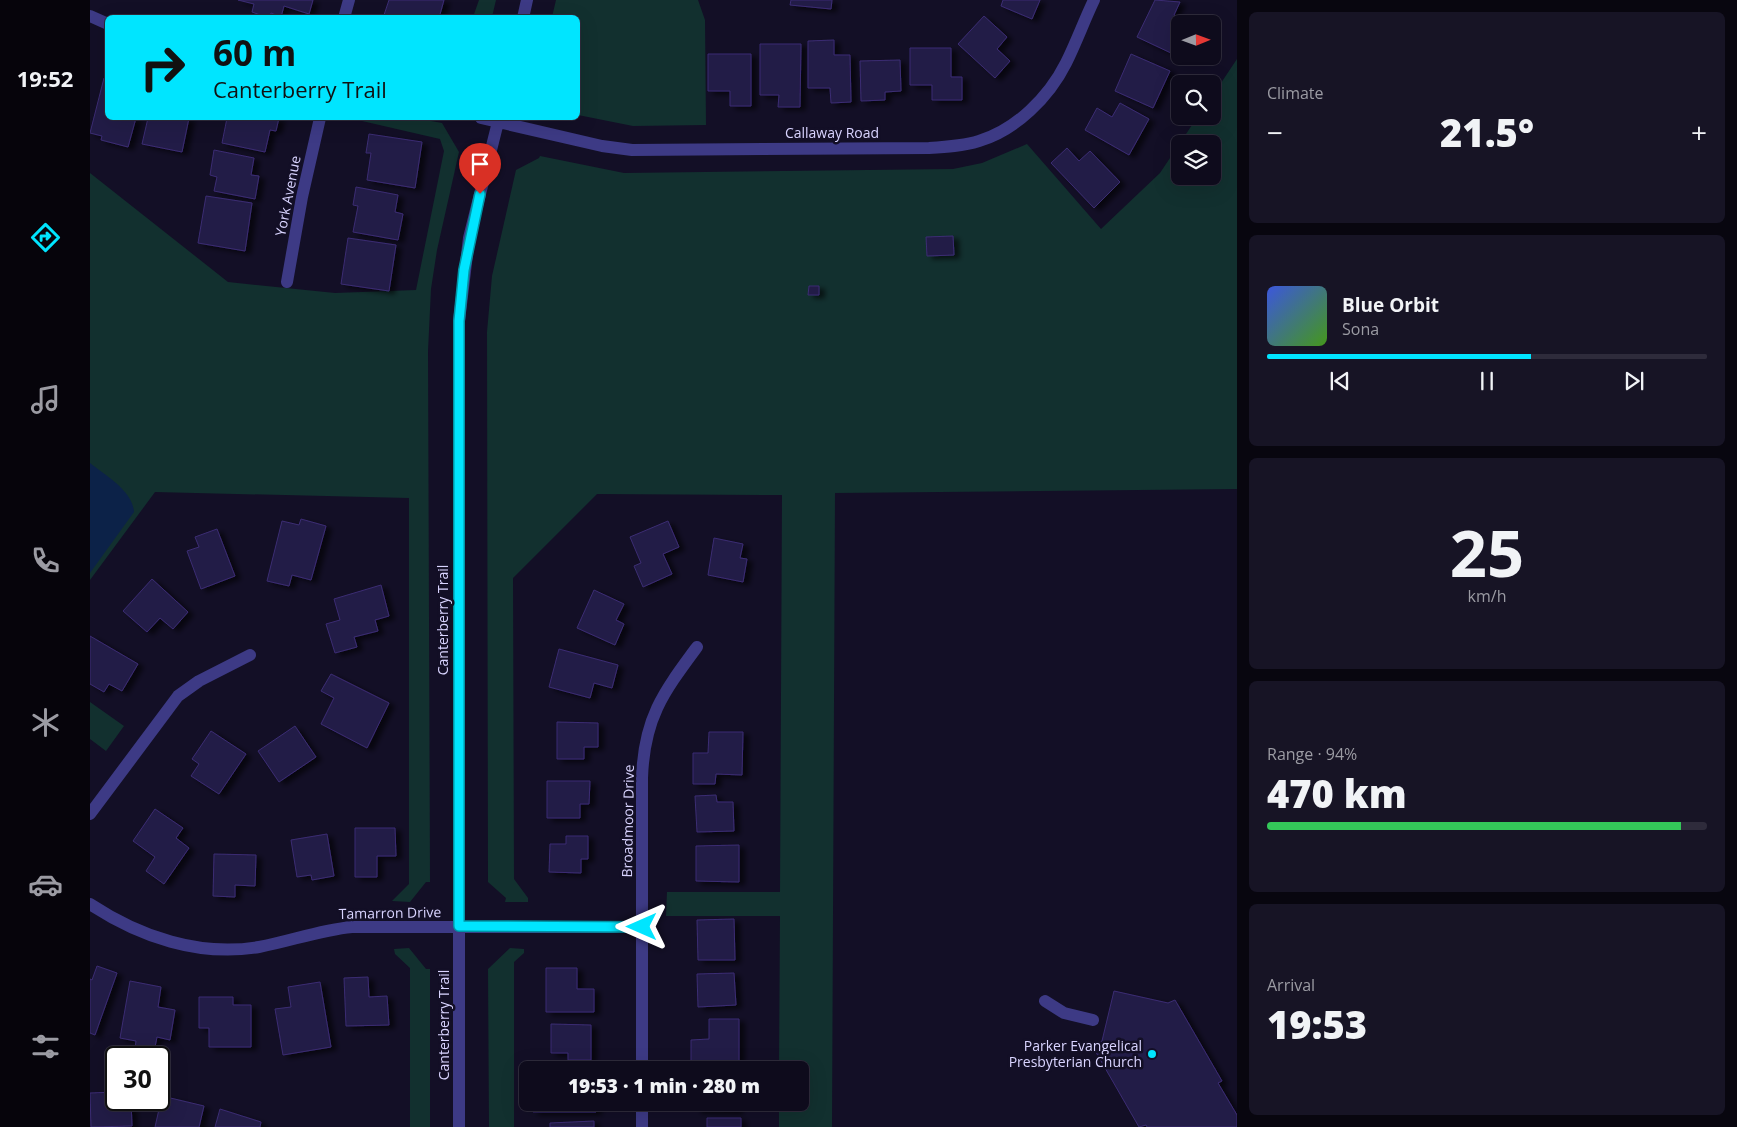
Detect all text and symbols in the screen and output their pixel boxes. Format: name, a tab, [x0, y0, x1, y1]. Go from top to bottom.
north arrow	[1171, 15, 1221, 65]
map controls	[1171, 15, 1221, 185]
text: 60 m	[213, 29, 296, 76]
icon: right	[130, 35, 195, 100]
text: 19:52	[17, 63, 73, 93]
text: Canterberry Trail	[213, 74, 387, 104]
button: search	[1171, 75, 1221, 125]
text: Climate	[1267, 82, 1324, 104]
text: 21.5°	[1440, 106, 1534, 158]
text: −	[1267, 113, 1283, 151]
text: +	[1691, 113, 1707, 151]
street label: Callaway Road	[785, 123, 879, 142]
button: layers	[1171, 135, 1221, 185]
pin	[459, 143, 501, 194]
icon: arrive	[466, 150, 494, 178]
street label: York Avenue	[270, 154, 305, 238]
icon: directions	[28, 220, 63, 255]
text: Blue Orbit	[1342, 292, 1439, 318]
text: Sona	[1342, 318, 1379, 340]
icon: previous	[1326, 367, 1354, 395]
icon: pause	[1473, 367, 1501, 395]
icon: next	[1620, 367, 1648, 395]
icon: music	[28, 382, 63, 417]
text: 25	[1450, 508, 1524, 596]
icon: phone	[28, 543, 63, 578]
street label: Canterberry Trail	[433, 565, 452, 675]
text: km/h	[1468, 585, 1506, 607]
icon: climate	[28, 705, 63, 740]
text: Range · 94%	[1267, 743, 1357, 765]
street label: Broadmoor Drive	[617, 764, 638, 878]
text: 470 km	[1267, 767, 1407, 819]
icon: car	[28, 867, 63, 902]
position arrow	[615, 900, 667, 952]
street label: Tamarron Drive	[339, 902, 442, 923]
street label: Canterberry Trail	[434, 970, 453, 1080]
text: Arrival	[1267, 974, 1315, 996]
text: 19:53	[1267, 998, 1367, 1050]
icon: filters	[28, 1029, 63, 1064]
place label: Parker Evangelical Presbyterian Church	[1009, 1036, 1142, 1071]
speed limit sign: 30	[105, 1046, 170, 1111]
marker: Parker Evangelical Presbyterian Church	[1146, 1048, 1158, 1060]
text: 19:53 · 1 min · 280 m	[568, 1073, 760, 1099]

